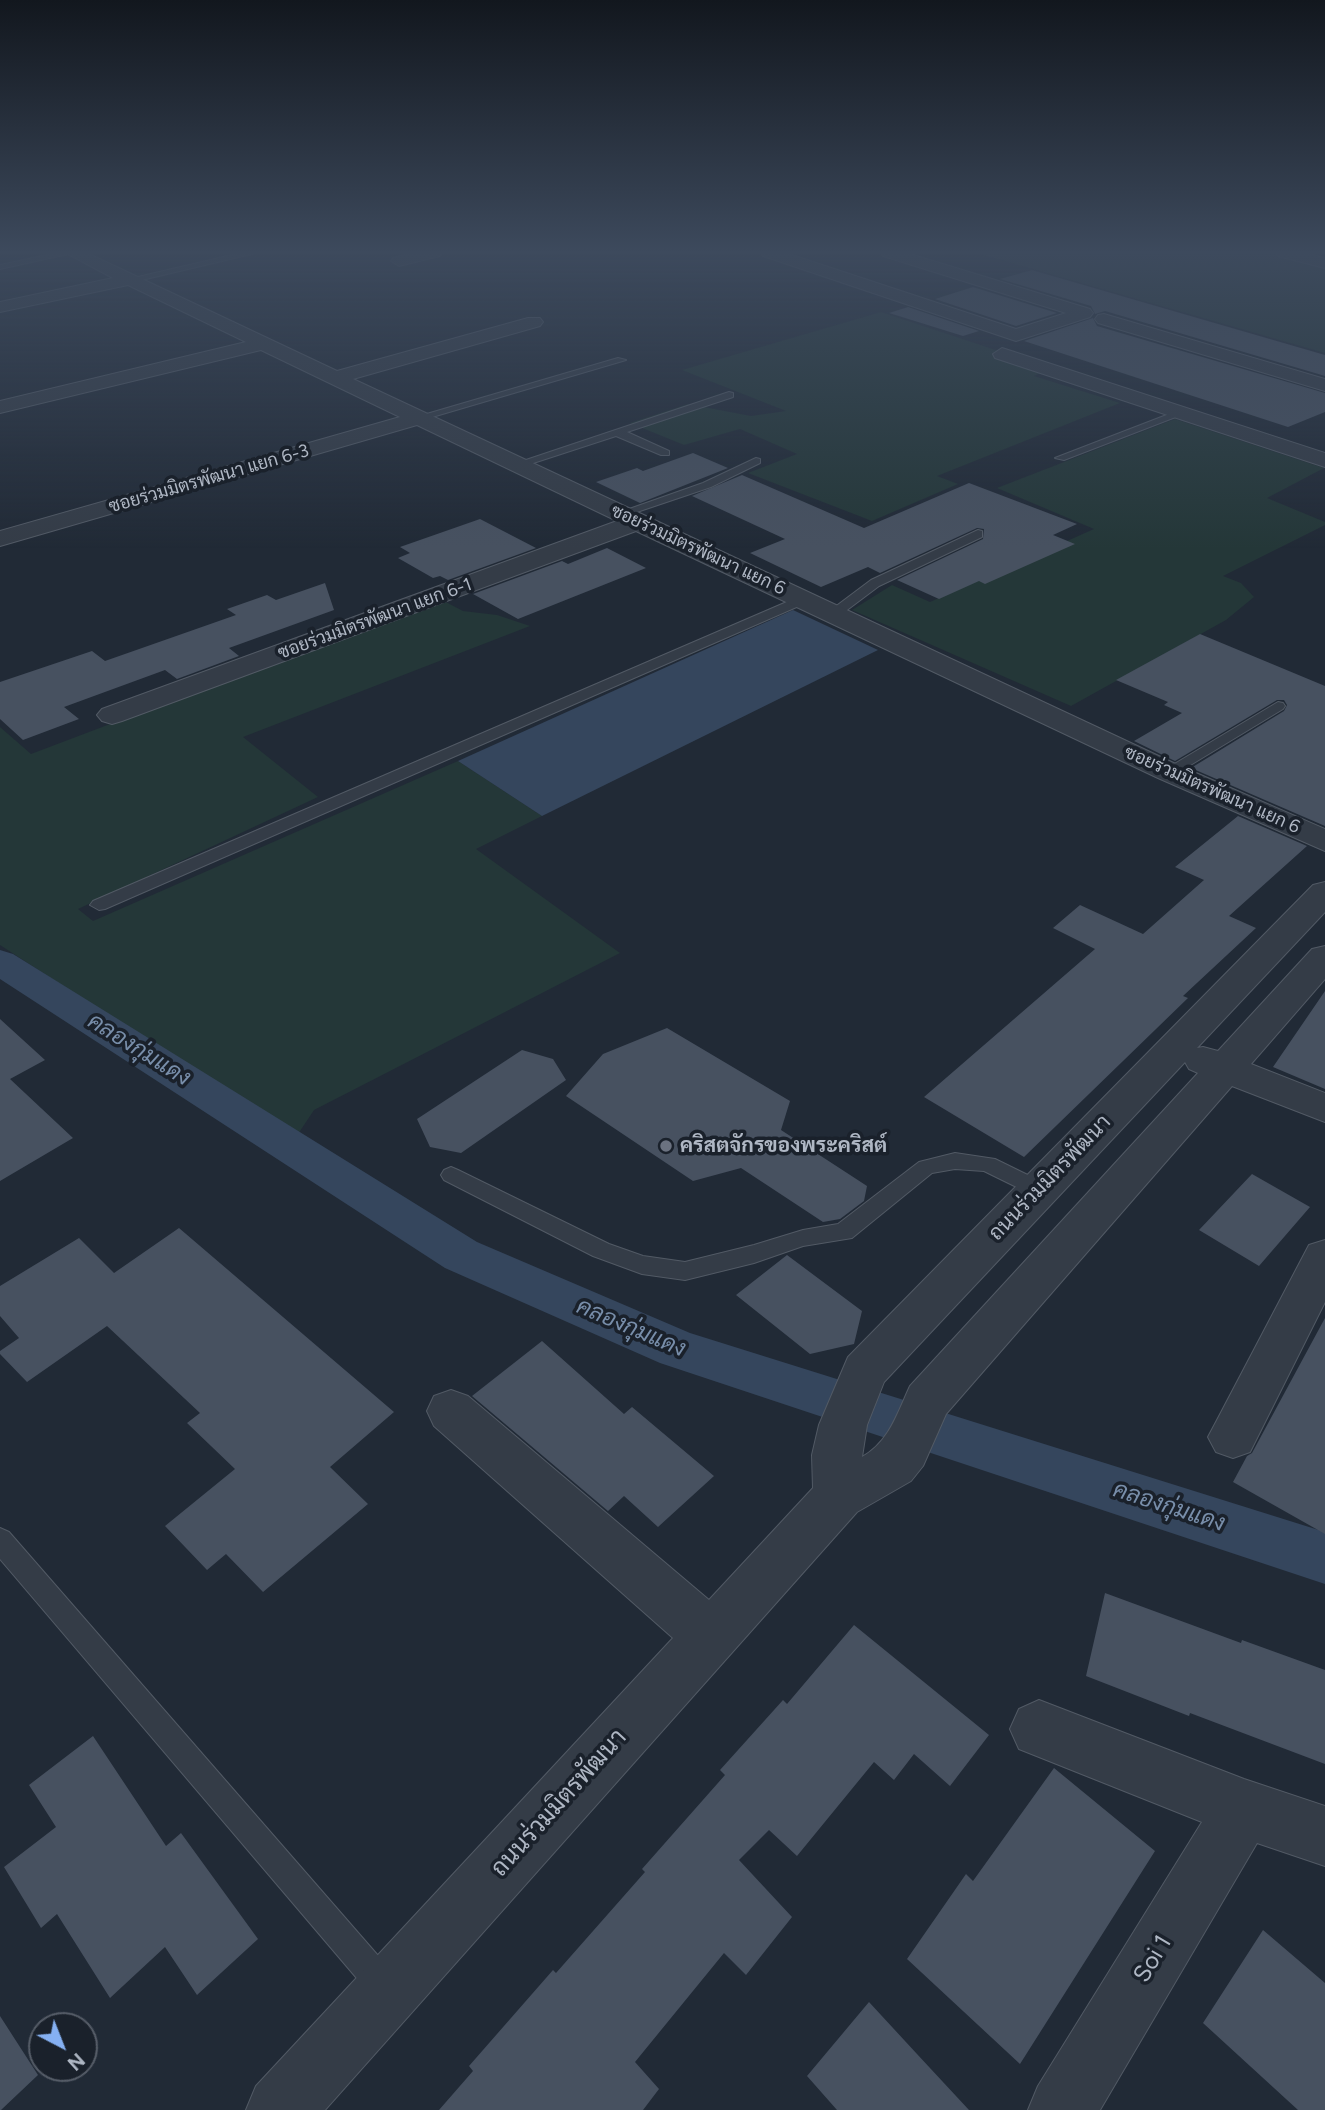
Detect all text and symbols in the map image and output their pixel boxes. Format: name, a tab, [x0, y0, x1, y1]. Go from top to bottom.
street label: ซอยร่วมมิตรพัฒนา แยก 6-3	[106, 440, 312, 518]
street label: ซอยร่วมมิตรพัฒนา แยก 6	[607, 500, 789, 600]
street label: ซอยร่วมมิตรพัฒนา แยก 6-1	[275, 574, 475, 664]
street label: ซอยร่วมมิตรพัฒนา แยก 6	[1121, 742, 1303, 838]
water label: คลองกุ่มแดง	[83, 1008, 195, 1092]
street label: ถนนร่วมมิตรพัฒนา	[984, 1110, 1116, 1246]
place label: คริสตจักรของพระคริสต์	[680, 1133, 887, 1159]
marker: คริสตจักรของพระคริสต์	[658, 1138, 674, 1154]
water label: คลองกุ่มแดง	[572, 1293, 690, 1363]
water label: คลองกุ่มแดง	[1110, 1476, 1228, 1538]
street label: ถนนร่วมมิตรพัฒนา	[485, 1723, 633, 1883]
street label: Soi 1	[1128, 1930, 1178, 1988]
north arrow	[28, 2012, 98, 2082]
text: N	[63, 2048, 89, 2075]

